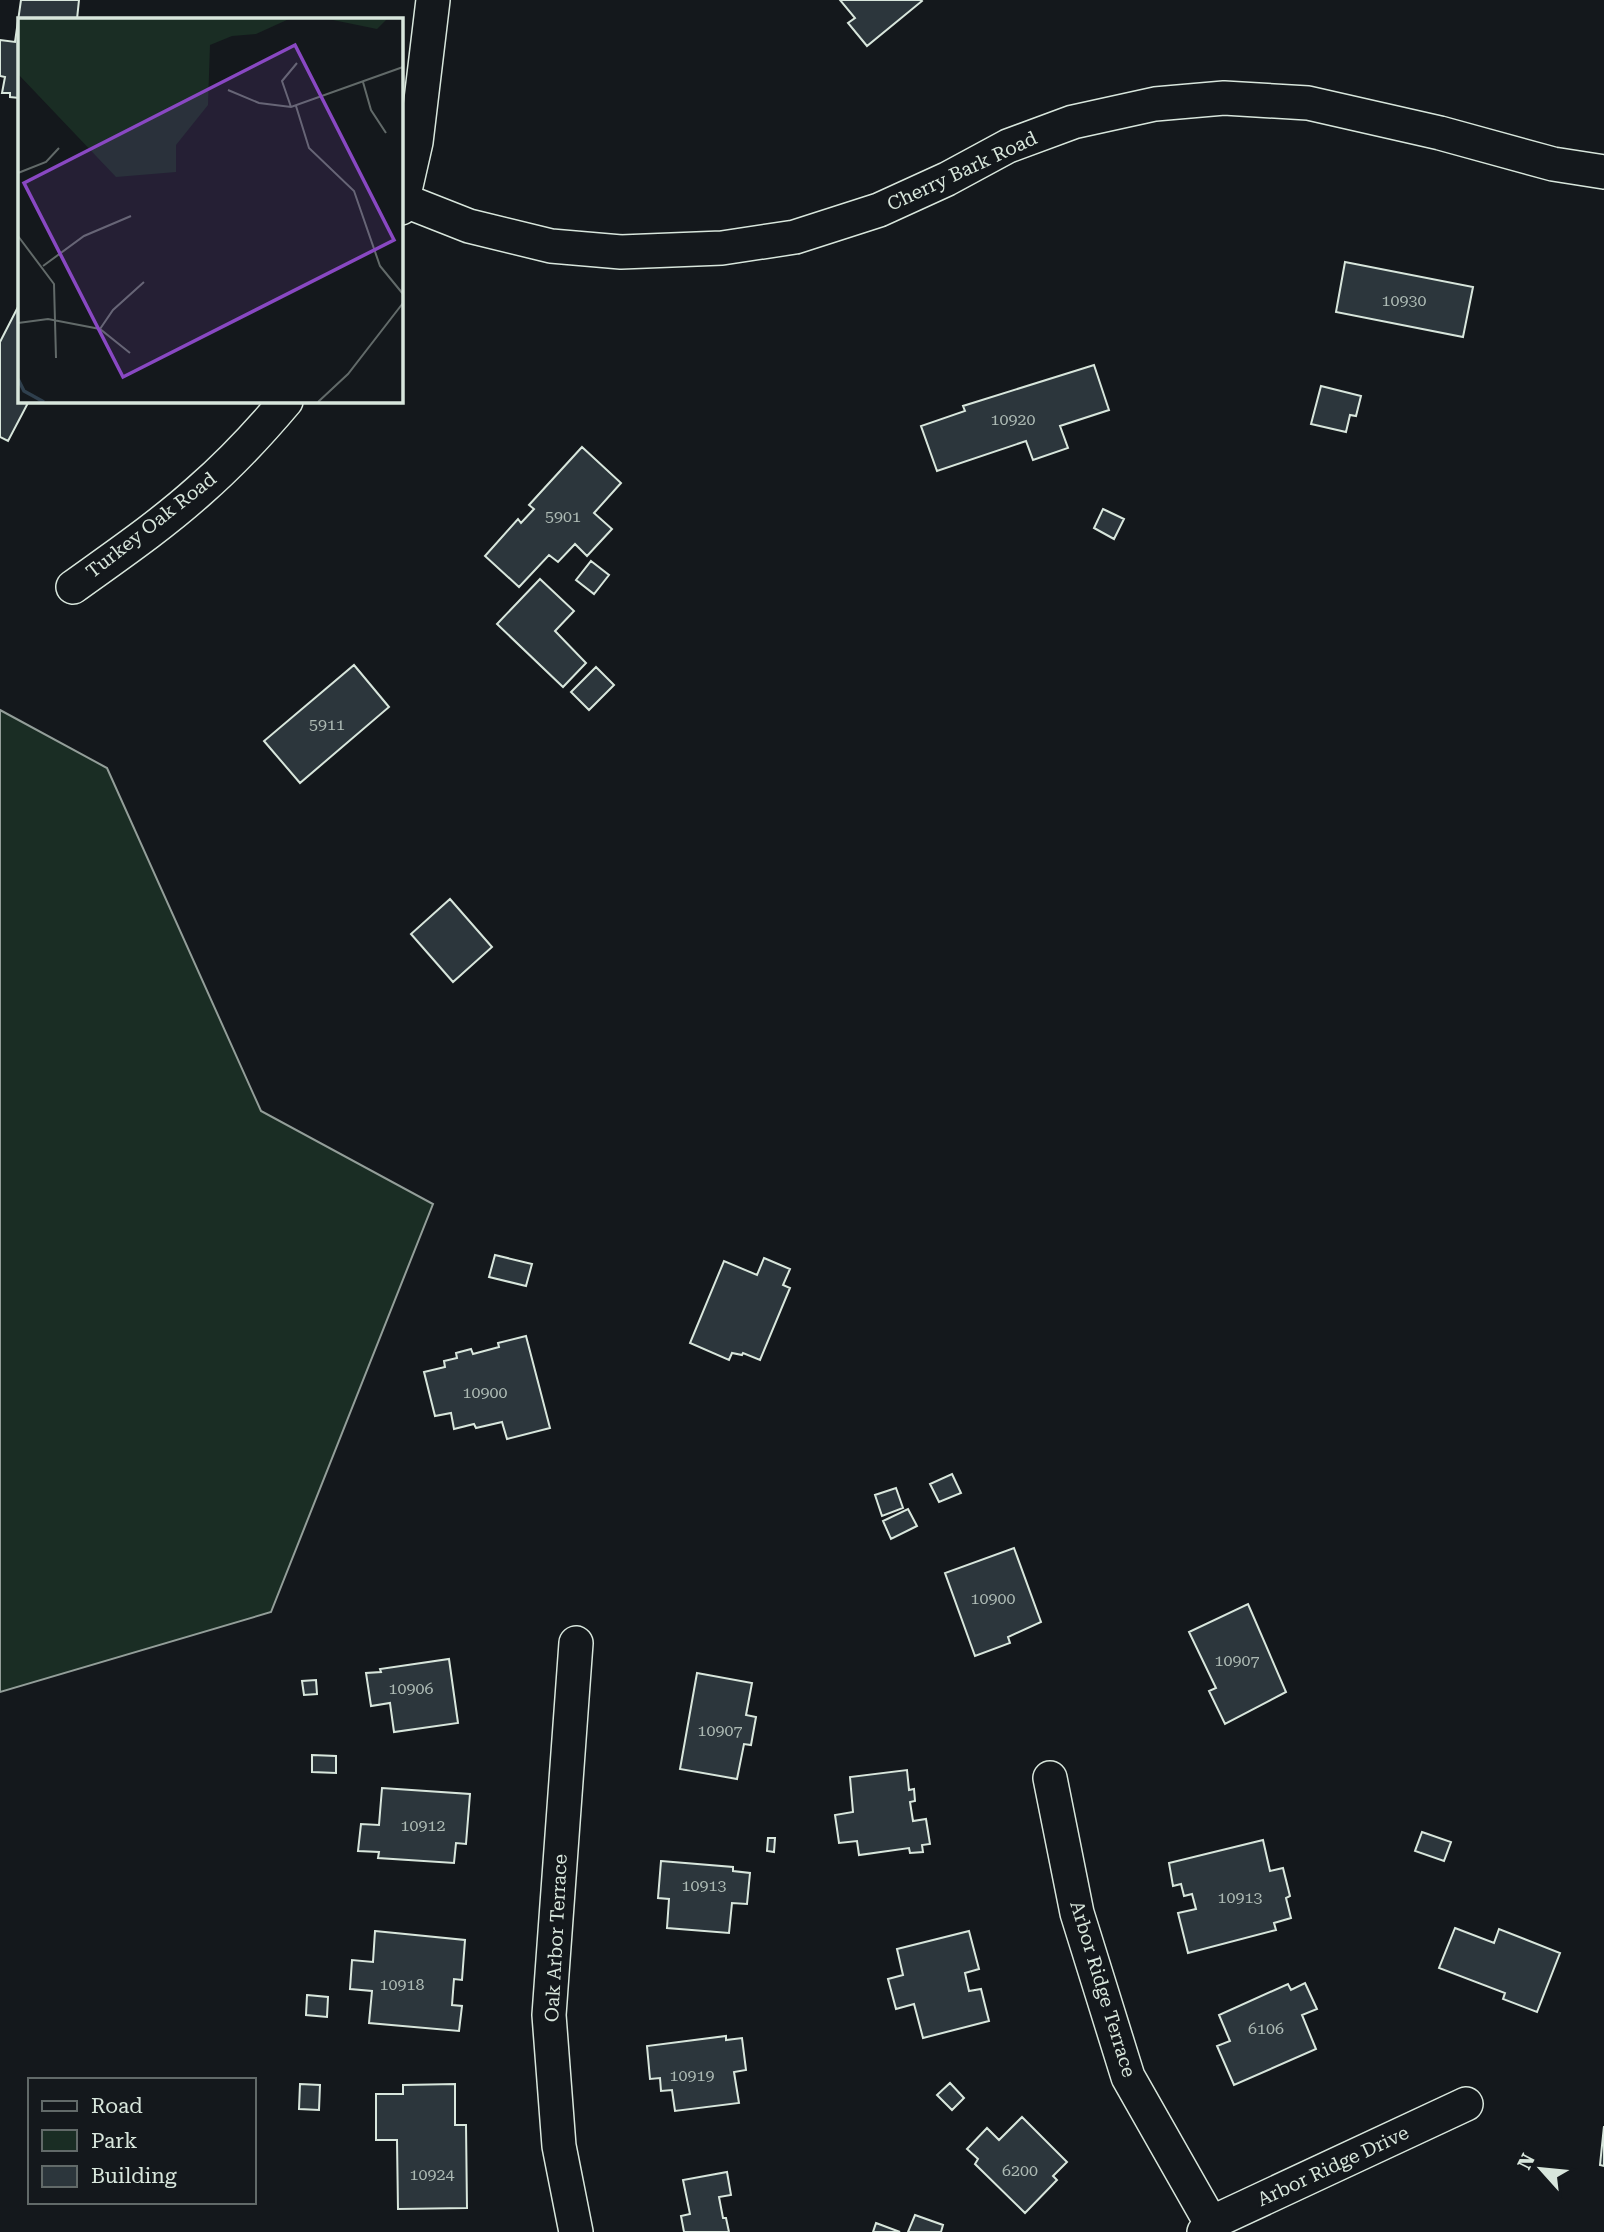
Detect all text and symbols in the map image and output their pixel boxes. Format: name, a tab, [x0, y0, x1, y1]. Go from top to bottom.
inset map	[18, 18, 402, 402]
street label: Cherry Bark Road	[883, 126, 1041, 216]
house number: 10930	[1382, 291, 1426, 310]
house number: 10920	[991, 410, 1035, 429]
street label: Turkey Oak Road	[81, 467, 221, 583]
house number: 5901	[545, 507, 581, 526]
house number: 5911	[309, 715, 345, 734]
house number: 10900	[463, 1383, 507, 1402]
house number: 10900	[971, 1589, 1015, 1608]
house number: 10907	[1215, 1651, 1259, 1670]
house number: 10906	[389, 1679, 433, 1698]
house number: 10907	[698, 1721, 742, 1740]
house number: 10912	[401, 1816, 445, 1835]
street label: Oak Arbor Terrace	[540, 1853, 572, 2023]
house number: 10913	[682, 1876, 726, 1895]
house number: 10913	[1218, 1888, 1262, 1907]
street label: Arbor Ridge Terrace	[1065, 1898, 1141, 2080]
house number: 10918	[380, 1975, 424, 1994]
house number: 6106	[1248, 2019, 1284, 2038]
house number: 10919	[670, 2066, 714, 2085]
legend	[28, 2078, 256, 2204]
text: Road	[91, 2094, 143, 2118]
street label: Arbor Ridge Drive	[1254, 2121, 1412, 2211]
text: Park	[91, 2129, 137, 2153]
north arrow	[1506, 2134, 1576, 2204]
text: N	[1513, 2149, 1540, 2173]
house number: 6200	[1002, 2161, 1038, 2180]
text: Building	[91, 2164, 177, 2188]
house number: 10924	[410, 2165, 454, 2184]

